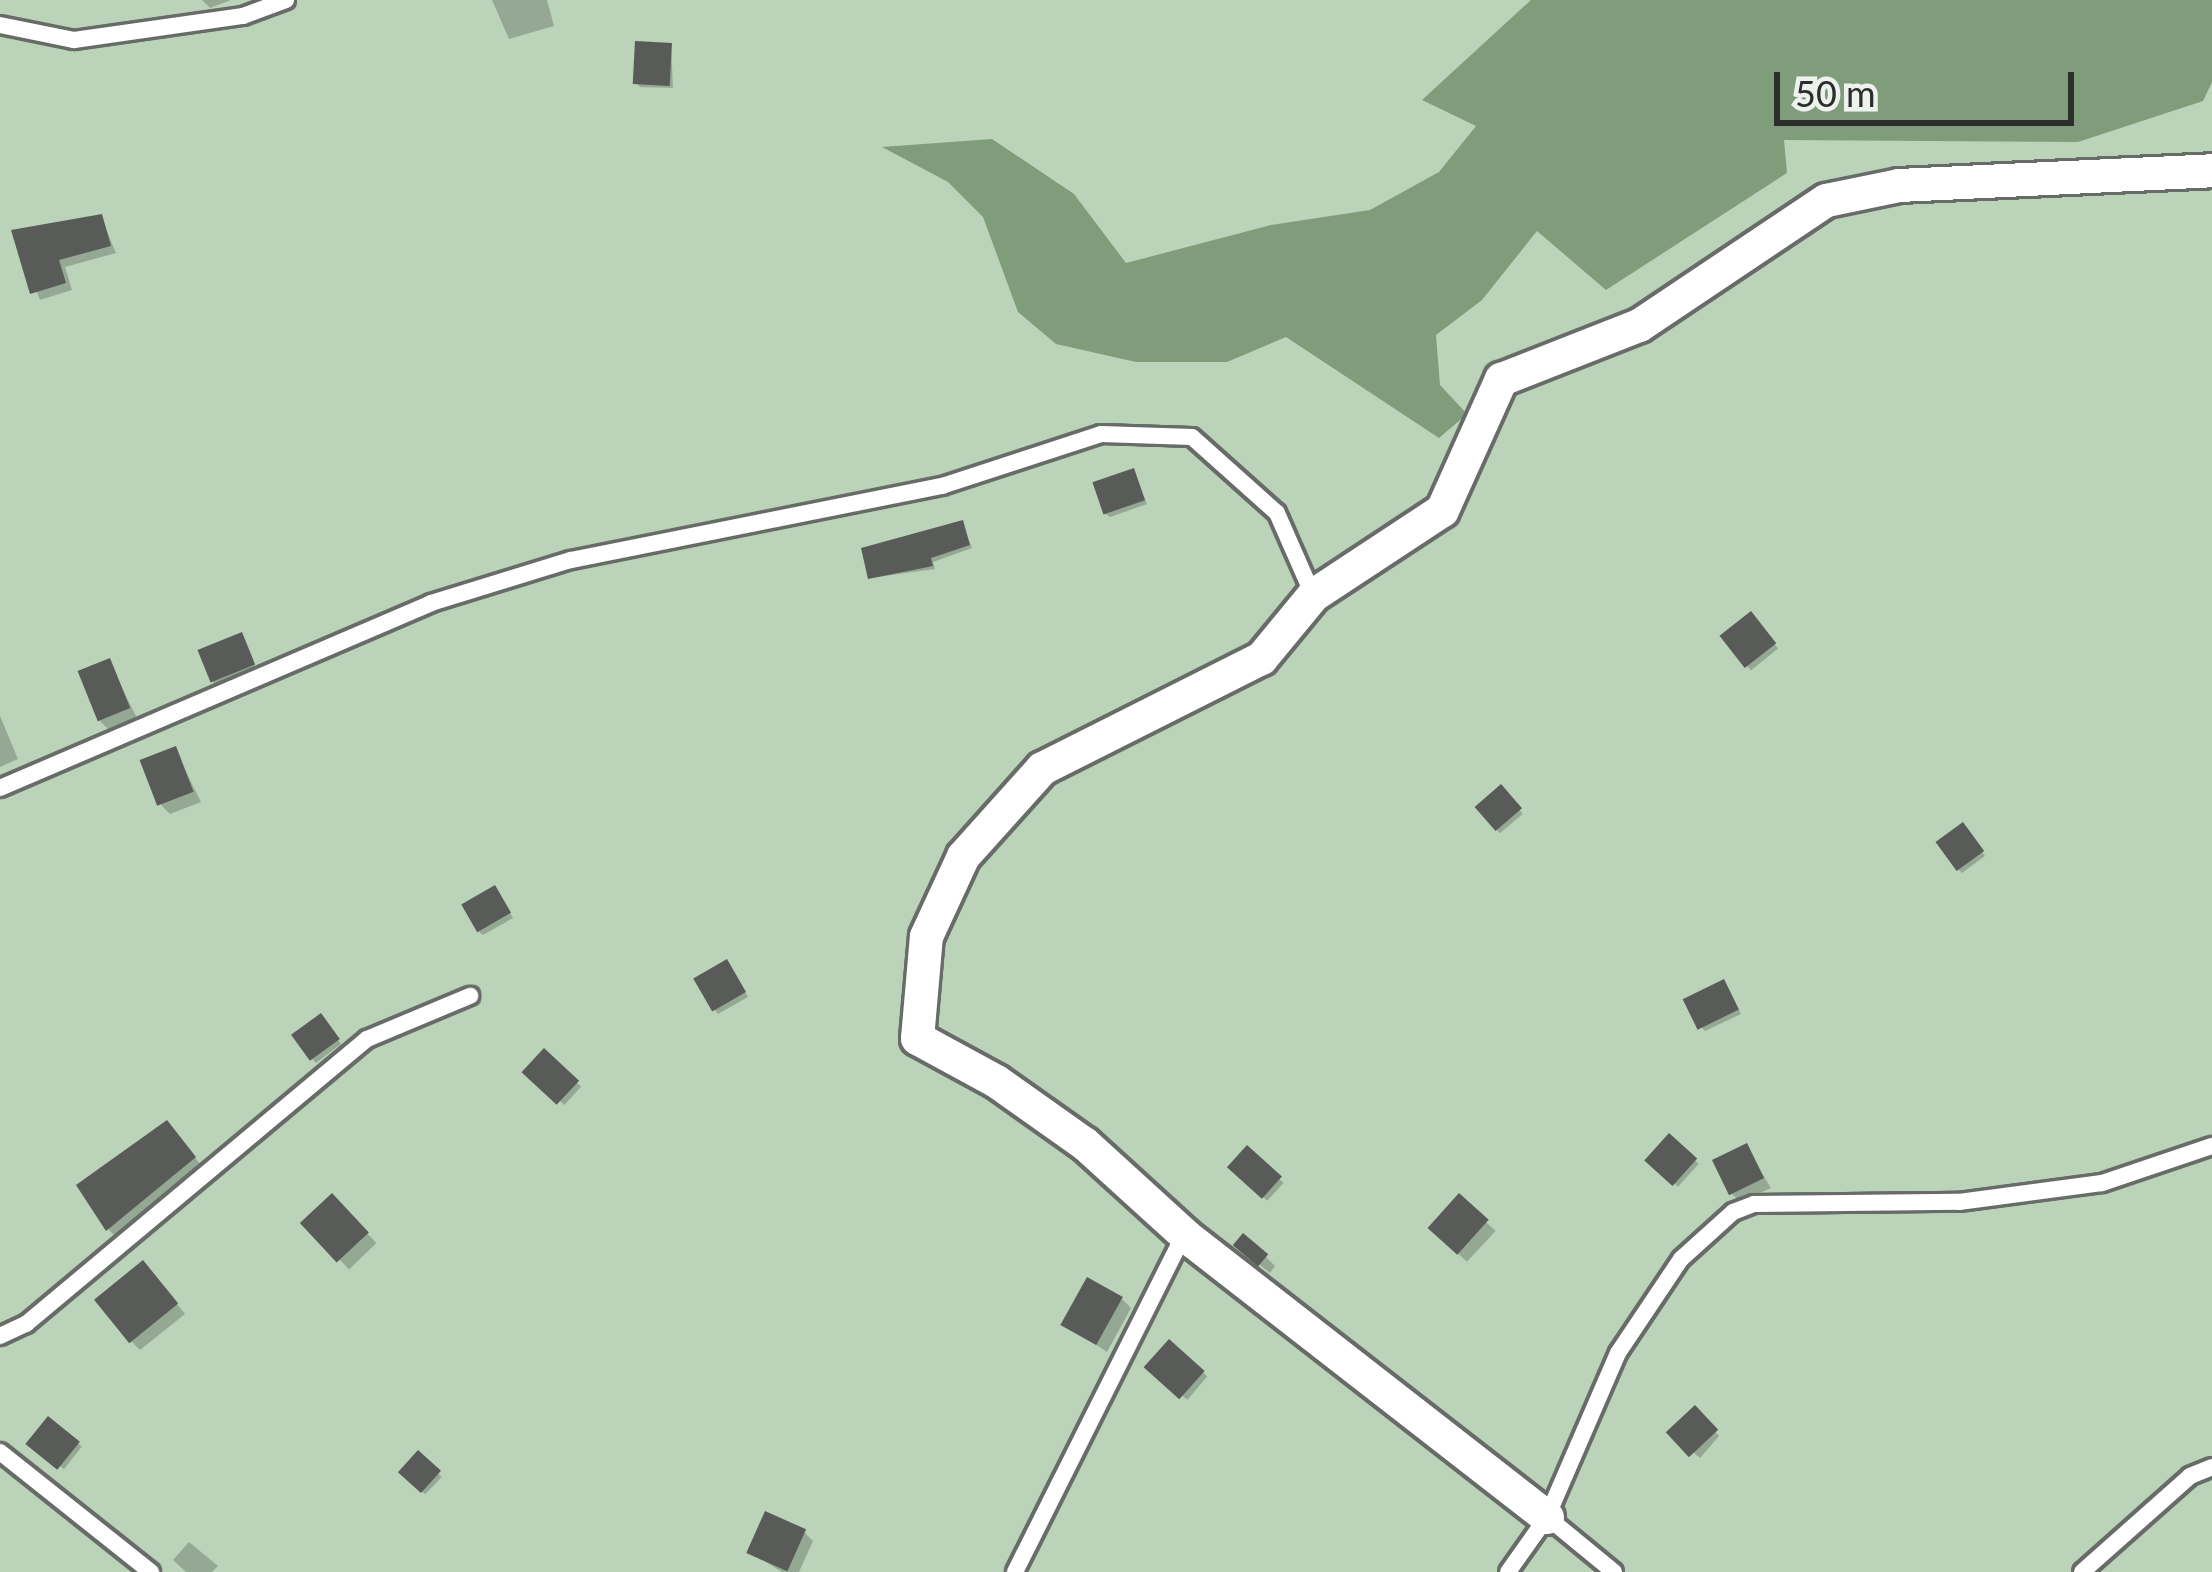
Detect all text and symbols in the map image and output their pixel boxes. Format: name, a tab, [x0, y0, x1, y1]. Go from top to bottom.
scale bar	[1780, 48, 2080, 122]
text: 50 m	[1795, 71, 1876, 115]

